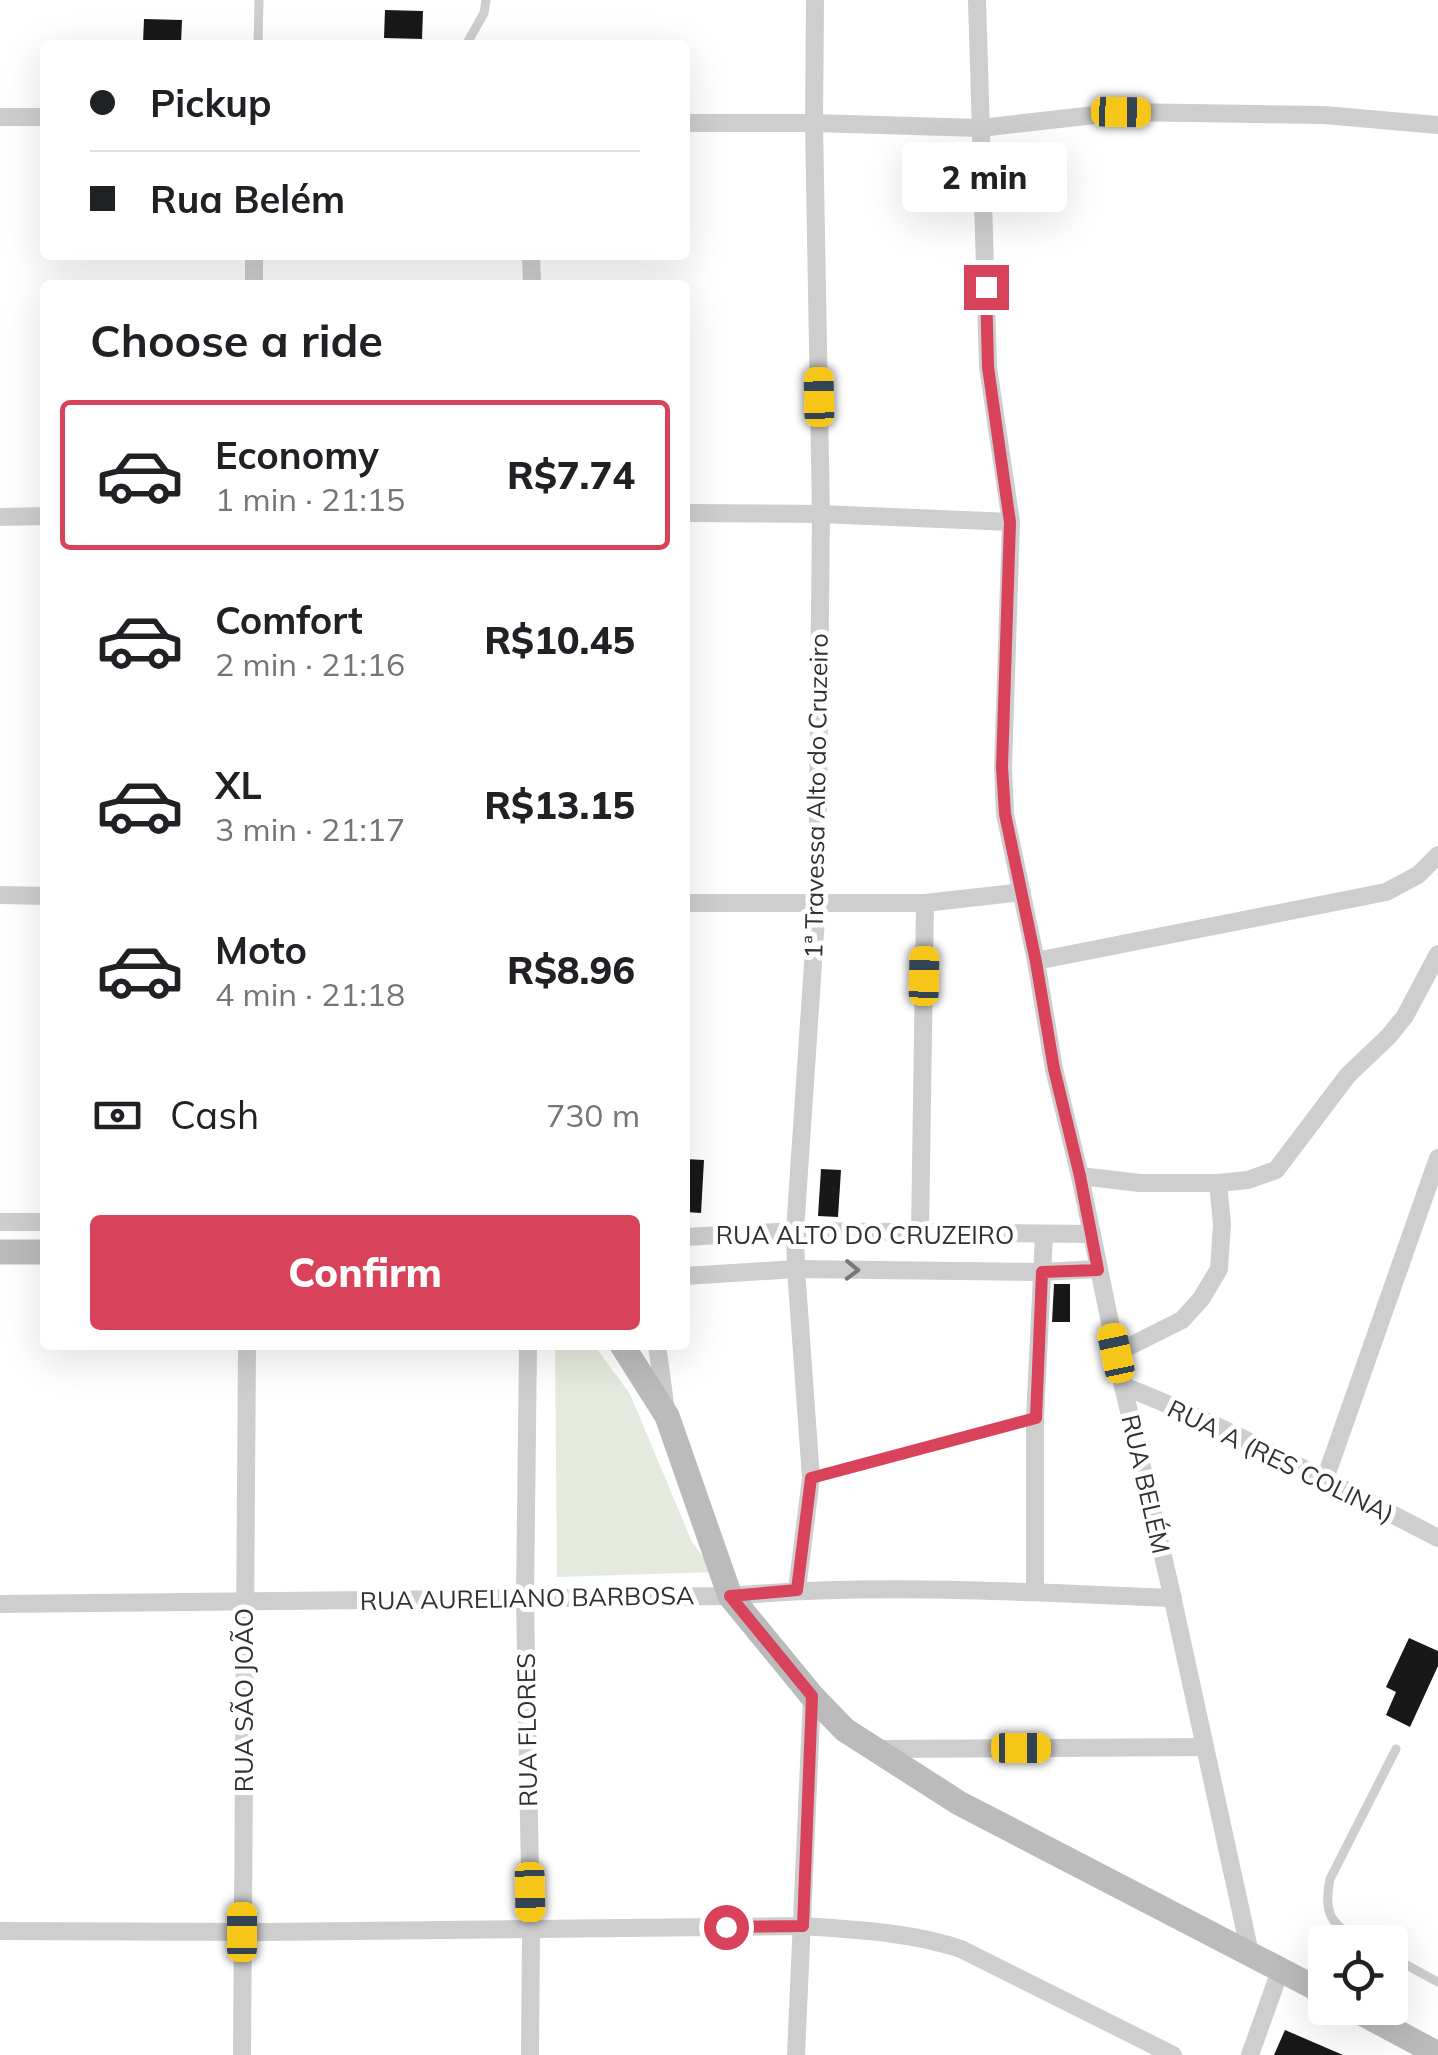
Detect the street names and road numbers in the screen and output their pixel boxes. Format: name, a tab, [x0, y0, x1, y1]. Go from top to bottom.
street label: 1ª Travessa Alto do Cruzeiro	[797, 633, 834, 959]
street label: RUA ALTO DO CRUZEIRO	[716, 1219, 1014, 1250]
street label: RUA A (RES COLINA)	[1163, 1392, 1399, 1529]
street label: RUA BELÉM	[1115, 1411, 1178, 1556]
street label: RUA AURELIANO BARBOSA	[359, 1579, 694, 1616]
street label: RUA SÃO JOÃO	[228, 1608, 259, 1792]
street label: RUA FLORES	[510, 1653, 543, 1807]

